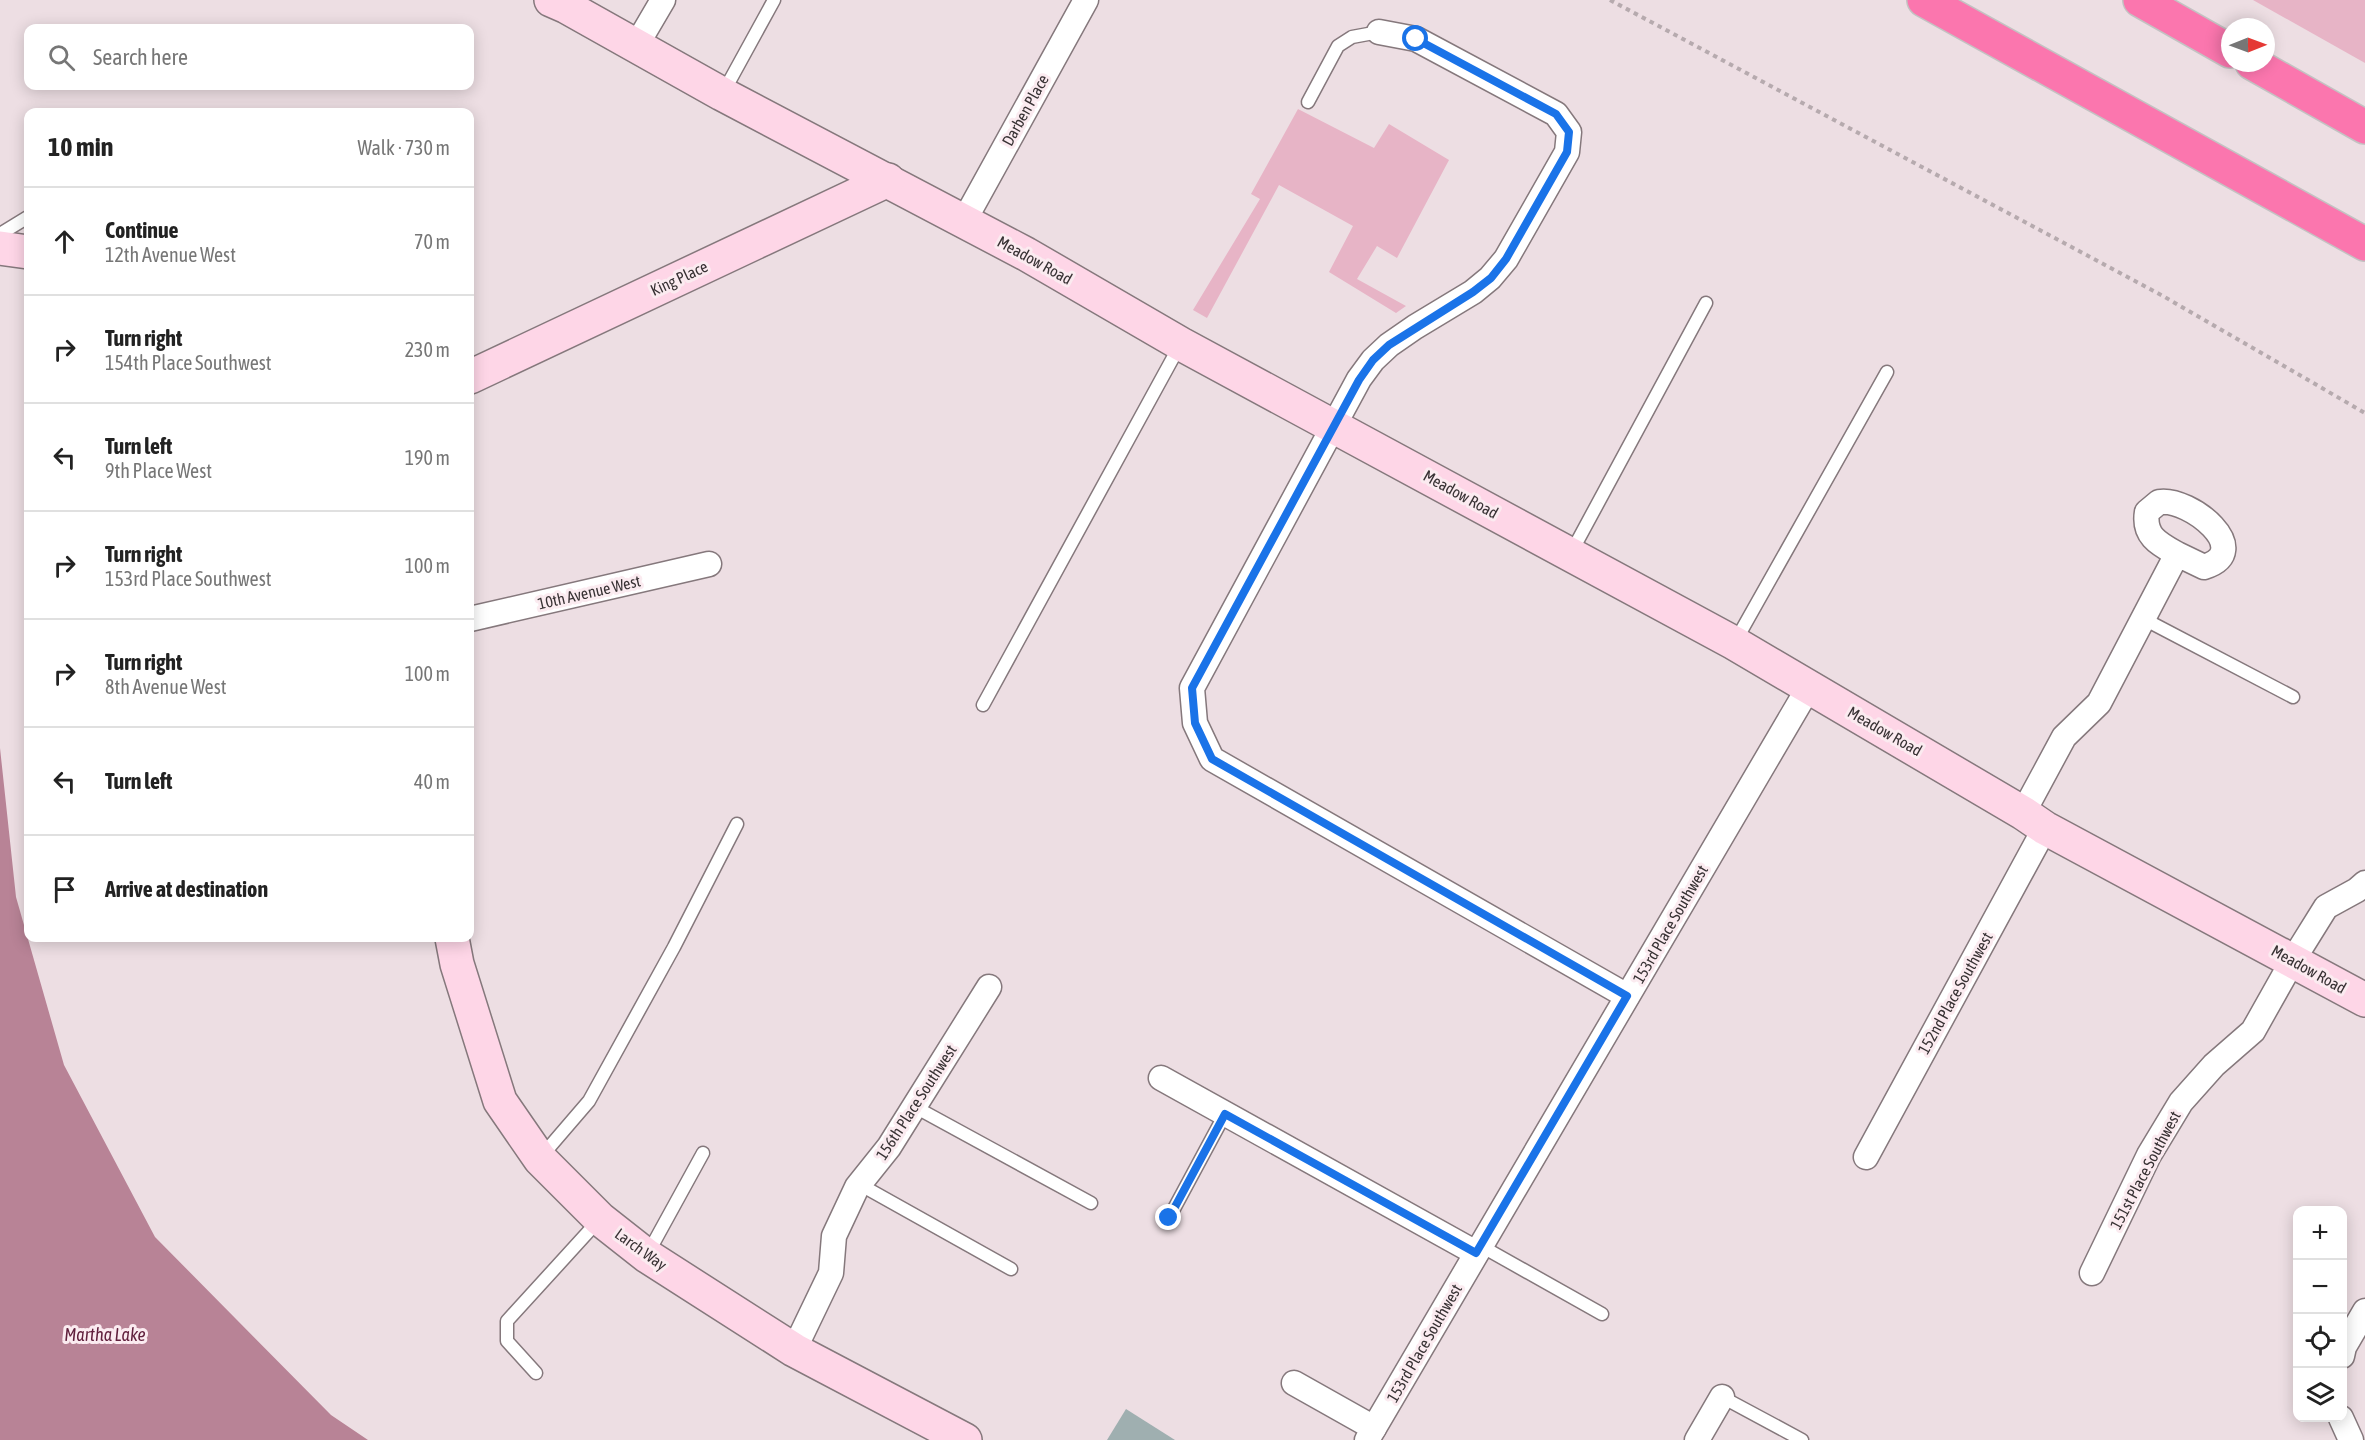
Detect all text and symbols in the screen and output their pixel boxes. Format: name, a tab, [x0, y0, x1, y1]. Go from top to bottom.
north arrow	[2221, 18, 2275, 72]
search box	[24, 24, 474, 90]
route start	[1402, 25, 1428, 51]
icon: search	[45, 41, 78, 74]
text: Search here	[93, 44, 188, 70]
street label: Darben Place	[998, 71, 1052, 149]
text: 10 min	[48, 132, 113, 162]
text: Walk · 730 m	[358, 136, 450, 159]
text: Continue	[105, 217, 179, 243]
icon: ahead	[48, 225, 81, 258]
text: 70 m	[414, 230, 450, 253]
street label: Meadow Road	[994, 232, 1076, 288]
text: 12th Avenue West	[105, 243, 236, 266]
street label: King Place	[648, 257, 711, 300]
text: Turn right	[105, 325, 182, 351]
icon: right	[48, 333, 81, 366]
text: 230 m	[405, 338, 450, 361]
text: 154th Place Southwest	[105, 351, 272, 374]
text: Turn left	[105, 433, 172, 459]
icon: left	[48, 441, 81, 474]
text: 190 m	[405, 446, 450, 469]
text: 9th Place West	[105, 459, 212, 482]
street label: Meadow Road	[1420, 466, 1502, 522]
text: Turn right	[105, 541, 182, 567]
icon: right	[48, 549, 81, 582]
text: 100 m	[405, 554, 450, 577]
text: 153rd Place Southwest	[105, 567, 272, 590]
street label: 10th Avenue West	[536, 571, 642, 613]
text: Turn right	[105, 649, 182, 675]
icon: right	[48, 657, 81, 690]
text: 100 m	[405, 662, 450, 685]
text: 8th Avenue West	[105, 675, 227, 698]
street label: Meadow Road	[1845, 703, 1925, 759]
icon: left	[48, 765, 81, 798]
text: Turn left	[105, 768, 172, 794]
text: 40 m	[414, 770, 450, 793]
street label: 153rd Place Southwest	[1629, 861, 1711, 986]
icon: arrive	[48, 873, 81, 906]
text: Arrive at destination	[105, 876, 268, 902]
street label: 152nd Place Southwest	[1914, 929, 1996, 1057]
street label: Meadow Road	[2268, 941, 2350, 997]
street label: 156th Place Southwest	[872, 1041, 960, 1163]
street label: 151st Place Southwest	[2106, 1108, 2184, 1232]
route end	[1155, 1204, 1181, 1230]
map controls	[2293, 1206, 2347, 1422]
button: +	[2293, 1206, 2347, 1260]
street label: Larch Way	[611, 1224, 671, 1275]
button: −	[2293, 1260, 2347, 1314]
street label: 153rd Place Southwest	[1383, 1280, 1465, 1405]
button: locate	[2293, 1314, 2347, 1368]
water label: Martha Lake	[64, 1324, 146, 1345]
button: layers	[2293, 1368, 2347, 1422]

